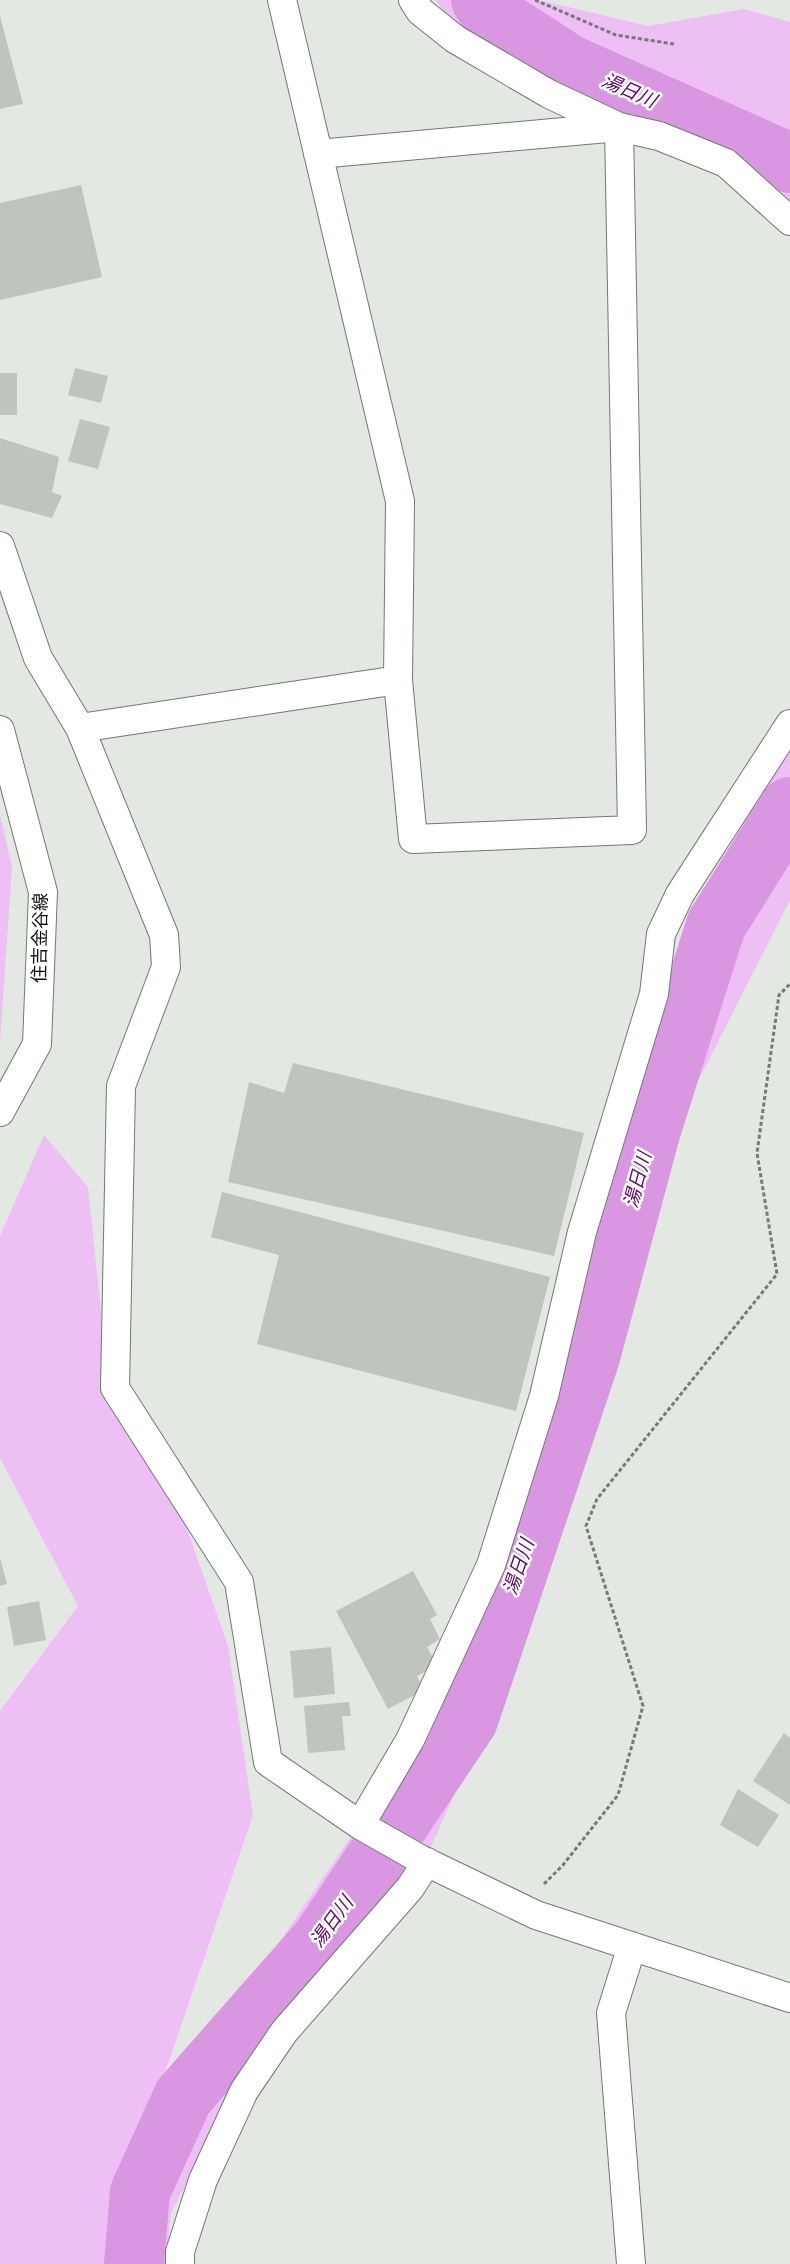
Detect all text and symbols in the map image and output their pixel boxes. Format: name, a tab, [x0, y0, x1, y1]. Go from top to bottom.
water label: 湯日川	[598, 68, 662, 114]
street label: 住吉金谷線	[28, 893, 52, 983]
water label: 湯日川	[619, 1147, 657, 1211]
water label: 湯日川	[498, 1534, 540, 1598]
water label: 湯日川	[306, 1890, 360, 1952]

